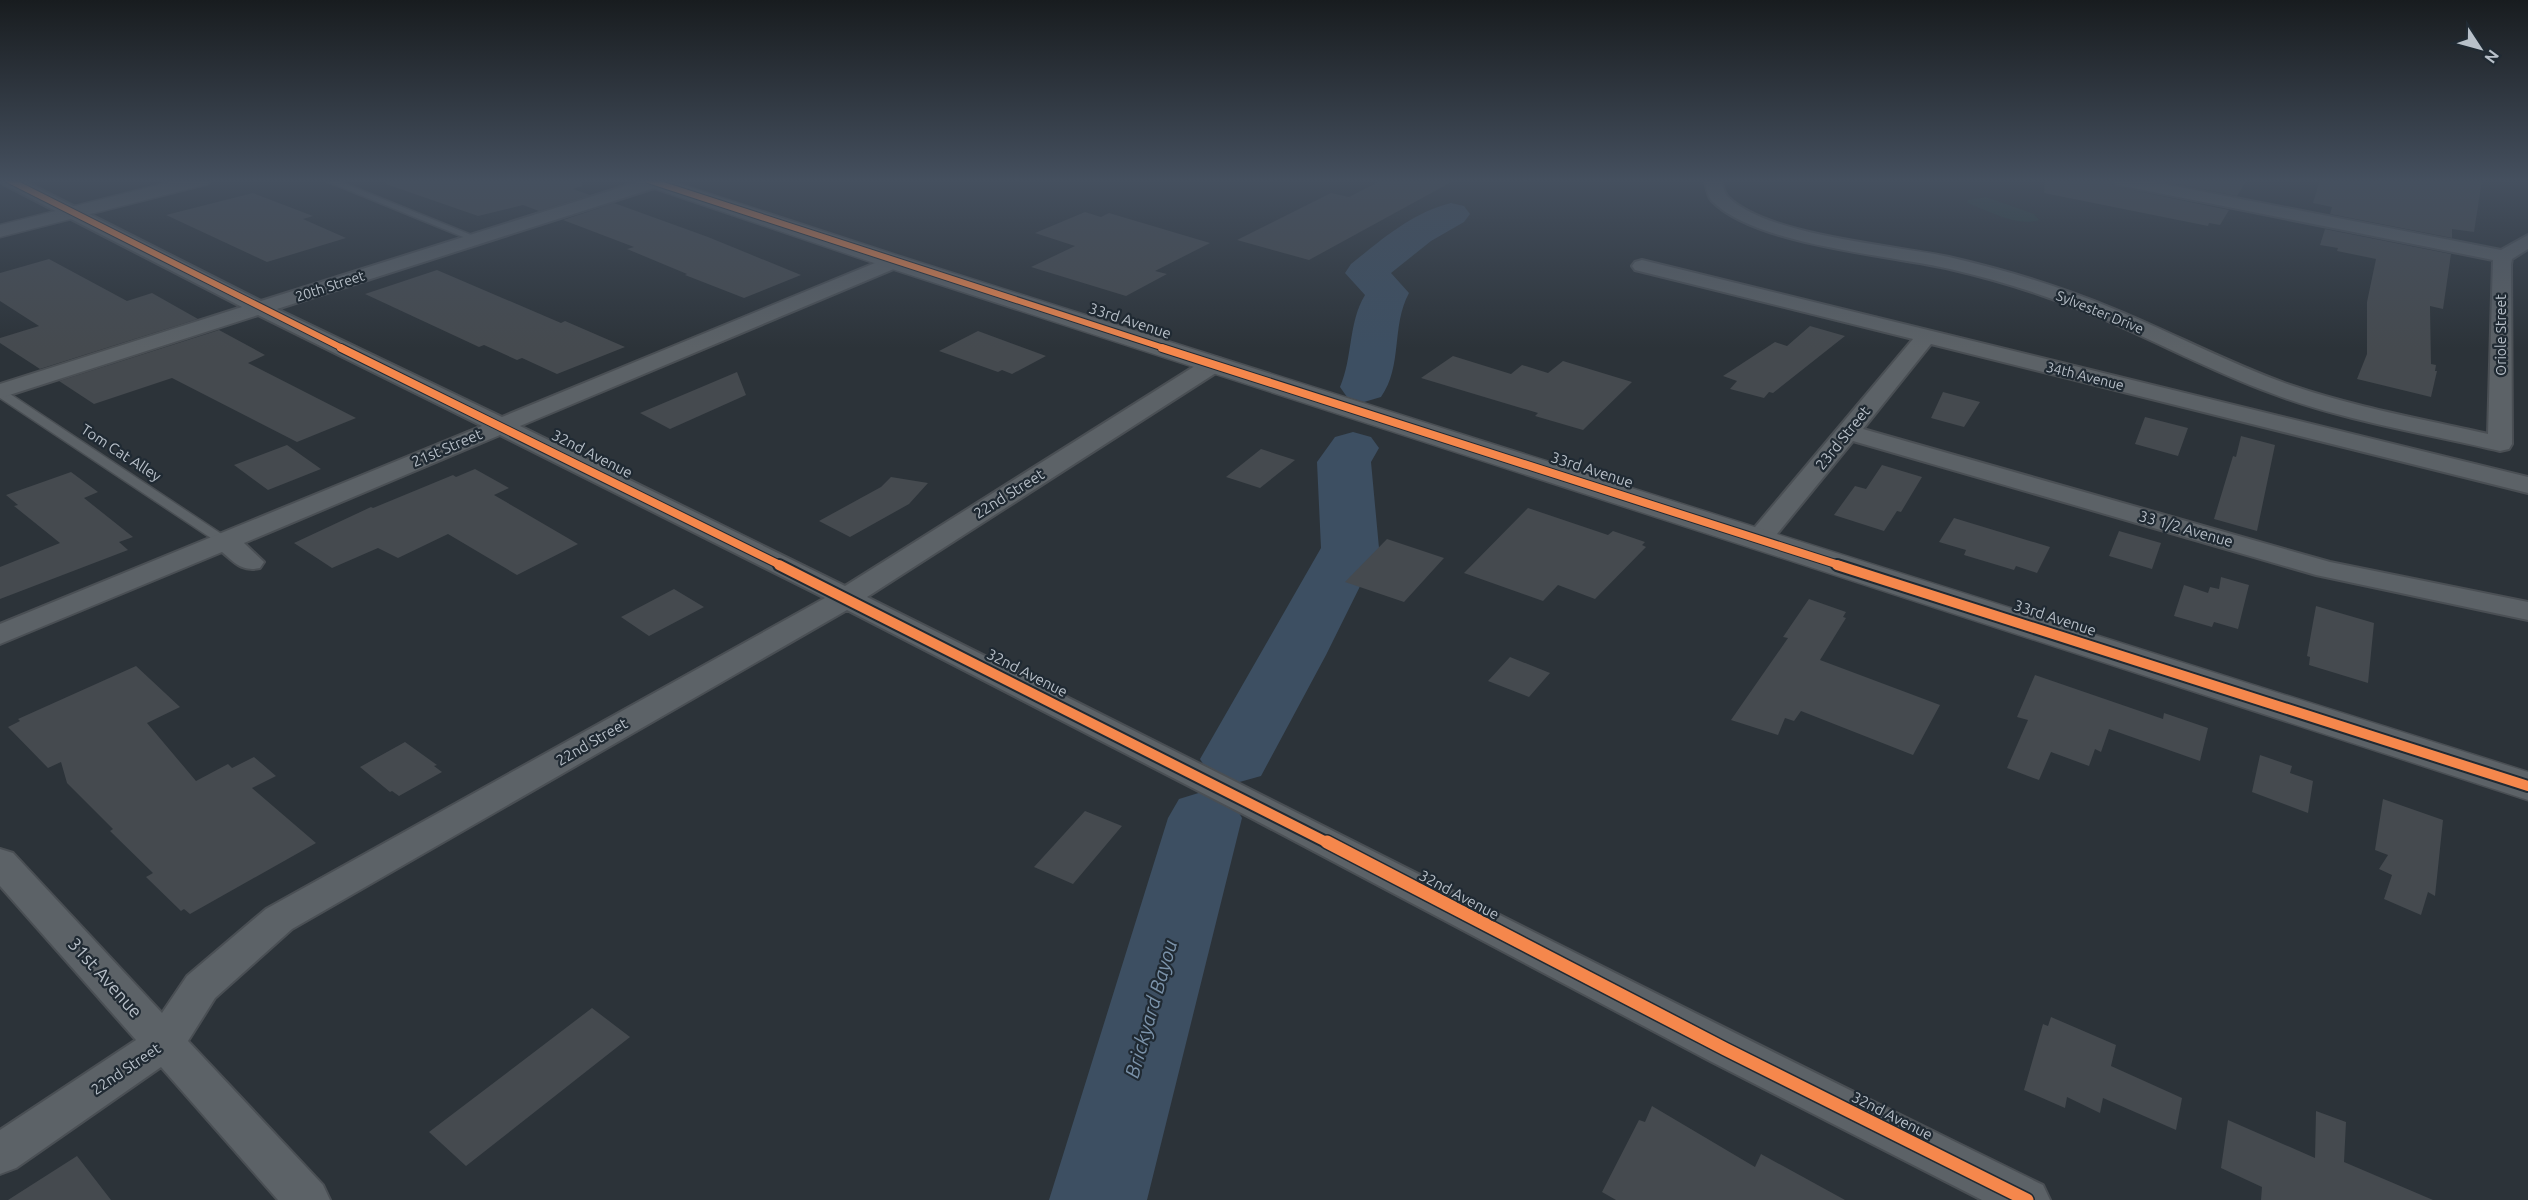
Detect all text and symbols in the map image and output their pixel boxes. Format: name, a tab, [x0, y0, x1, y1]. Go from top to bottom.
north arrow	[2450, 18, 2510, 78]
text: N	[2481, 47, 2503, 67]
street label: 20th Street	[293, 267, 367, 305]
street label: Sylvester Drive	[2054, 287, 2146, 337]
street label: Oriole Street	[2493, 294, 2509, 376]
street label: 33rd Avenue	[1087, 299, 1173, 342]
street label: 34th Avenue	[2044, 359, 2126, 393]
street label: 23rd Street	[1812, 402, 1873, 473]
street label: Tom Cat Alley	[78, 420, 165, 485]
street label: 21st Street	[409, 425, 485, 470]
street label: 32nd Avenue	[549, 426, 635, 481]
street label: 33rd Avenue	[1549, 448, 1635, 491]
street label: 22nd Street	[970, 465, 1047, 522]
street label: 33 1/2 Avenue	[2137, 507, 2235, 550]
street label: 33rd Avenue	[2012, 596, 2098, 639]
street label: 32nd Avenue	[984, 645, 1070, 700]
street label: 22nd Street	[553, 714, 631, 769]
street label: 32nd Avenue	[1416, 866, 1502, 923]
street label: 31st Avenue	[65, 933, 147, 1021]
water label: Brickyard Bayou	[1120, 937, 1181, 1080]
street label: 22nd Street	[88, 1039, 164, 1098]
street label: 32nd Avenue	[1849, 1088, 1935, 1143]

